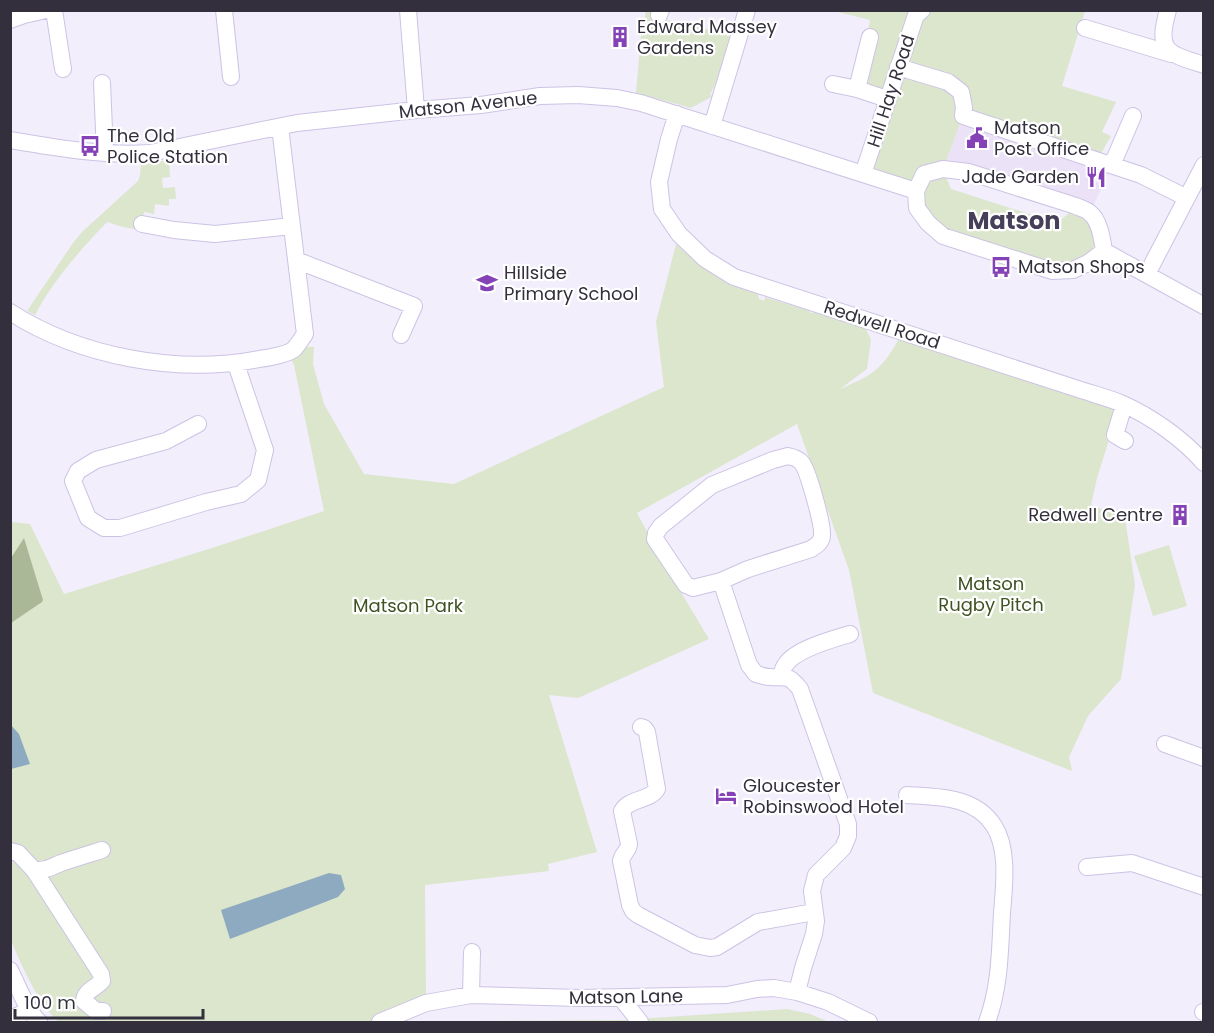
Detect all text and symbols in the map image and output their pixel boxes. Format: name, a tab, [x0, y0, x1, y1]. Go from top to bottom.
place label: Edward Massey Gardens	[637, 14, 777, 60]
building icon: Edward Massey Gardens	[608, 25, 632, 49]
street label: Hill Hay Road	[861, 31, 920, 150]
street label: Matson Avenue	[397, 85, 538, 124]
place label: Matson Post Office	[994, 115, 1089, 161]
place label: The Old Police Station	[107, 123, 228, 169]
public building icon: Matson Post Office	[965, 126, 989, 150]
bus stop icon: The Old Police Station	[78, 134, 102, 158]
place label: Jade Garden	[961, 164, 1079, 189]
restaurant icon: Jade Garden	[1084, 165, 1108, 189]
district label: Matson	[968, 204, 1060, 237]
place label: Matson Shops	[1018, 254, 1145, 279]
bus stop icon: Matson Shops	[989, 255, 1013, 279]
place label: Hillside Primary School	[504, 260, 638, 306]
school or university icon: Hillside Primary School	[475, 271, 499, 295]
street label: Redwell Road	[821, 294, 943, 355]
place label: Redwell Centre	[1028, 502, 1163, 527]
building icon: Redwell Centre	[1168, 503, 1192, 527]
park label: Matson Rugby Pitch	[938, 571, 1044, 617]
park label: Matson Park	[353, 593, 464, 618]
place label: Gloucester Robinswood Hotel	[743, 773, 904, 819]
hotel icon: Gloucester Robinswood Hotel	[714, 784, 738, 808]
scale bar	[15, 982, 202, 1020]
street label: Matson Lane	[569, 983, 683, 1010]
text: 100 m	[24, 990, 76, 1015]

